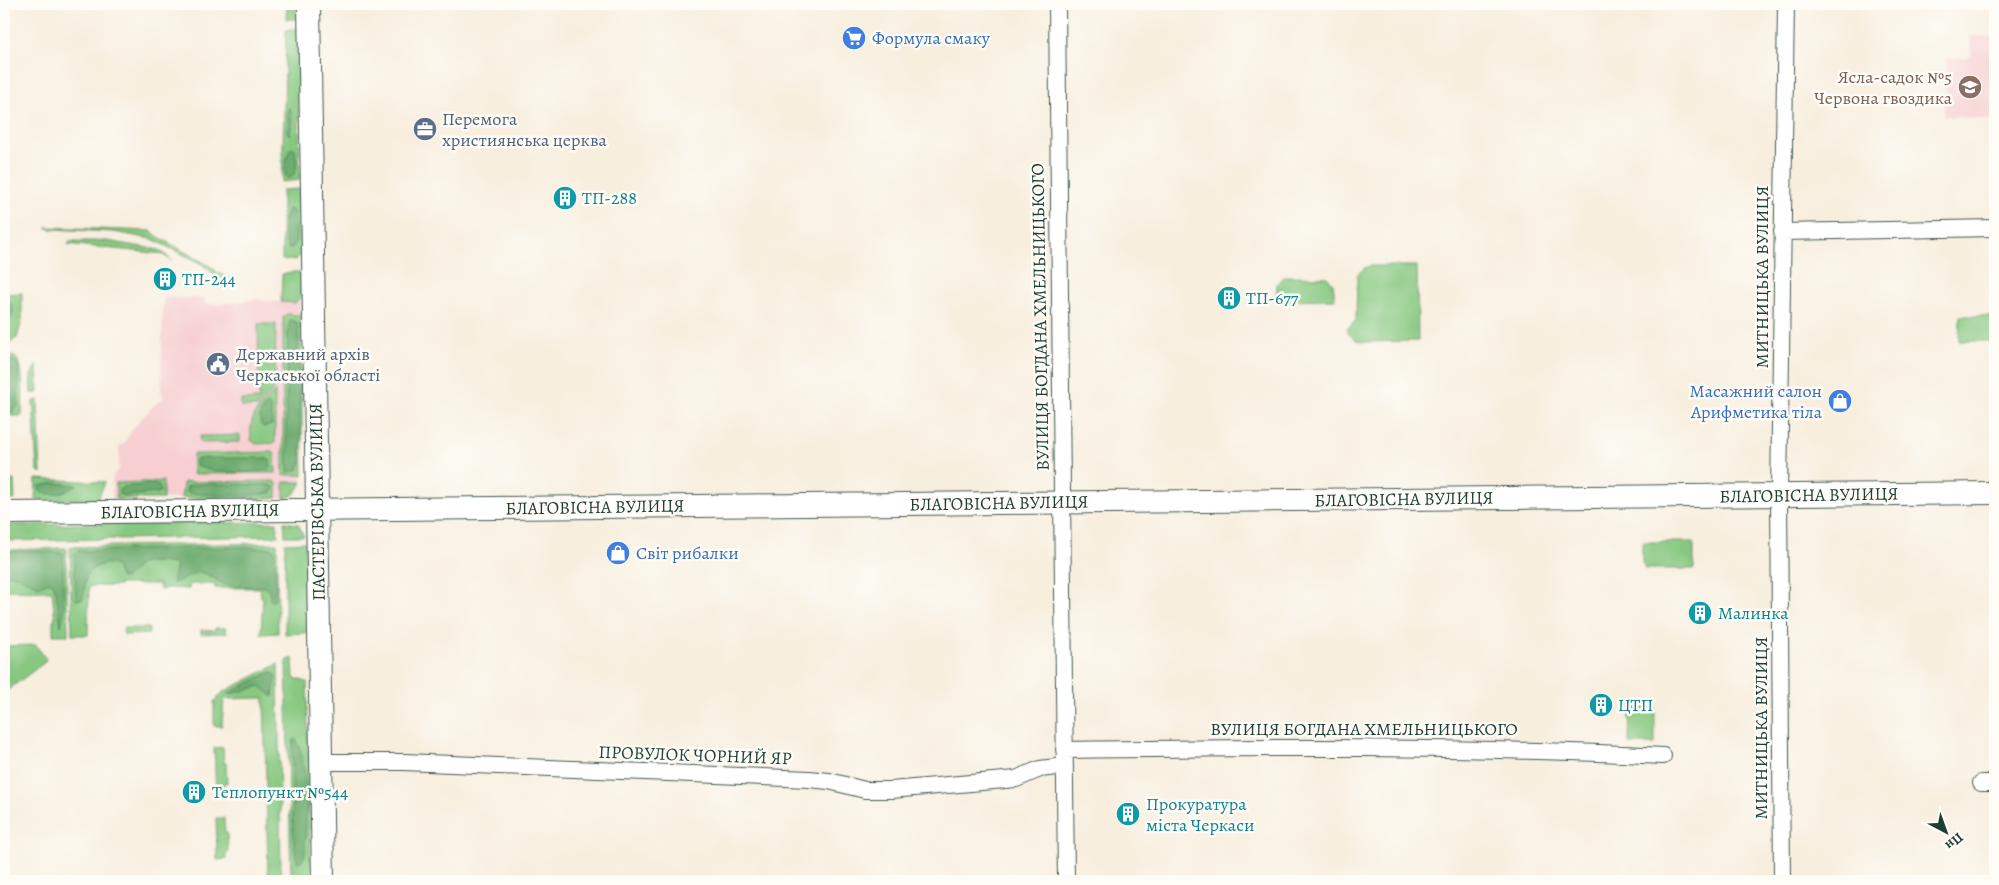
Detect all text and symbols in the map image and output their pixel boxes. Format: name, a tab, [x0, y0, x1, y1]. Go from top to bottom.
supermarket icon: Формула смаку	[841, 25, 867, 51]
place label: Формула смаку	[872, 26, 991, 50]
place label: Ясла-садок №5 Червона гвоздика	[1814, 65, 1953, 110]
school or university icon: Ясла-садок №5 Червона гвоздика	[1957, 74, 1983, 100]
place label: Перемога християнська церква	[442, 107, 607, 152]
office icon: Перемога християнська церква	[412, 116, 438, 142]
street label: ВУЛИЦЯ БОГДАНА ХМЕЛЬНИЦЬКОГО	[1025, 163, 1055, 471]
building icon: ТП-288	[552, 185, 578, 211]
place label: ТП-288	[582, 186, 637, 210]
street label: МИТНИЦЬКА ВУЛИЦЯ	[1750, 186, 1774, 368]
building icon: ТП-244	[152, 266, 178, 292]
place label: ТП-244	[182, 267, 236, 291]
building icon: ТП-677	[1216, 285, 1242, 311]
place label: ТП-677	[1246, 286, 1299, 310]
place label: Державний архів Черкаської області	[236, 342, 380, 387]
public building icon: Державний архів Черкаської області	[205, 351, 231, 377]
place label: Масажний салон Арифметика тіла	[1690, 379, 1823, 424]
shop icon: Масажний салон Арифметика тіла	[1827, 388, 1853, 414]
street label: ПАСТЕРІВСЬКА ВУЛИЦЯ	[303, 403, 331, 601]
street label: БЛАГОВІСНА ВУЛИЦЯ	[1719, 481, 1899, 509]
street label: БЛАГОВІСНА ВУЛИЦЯ	[1314, 485, 1494, 513]
street label: БЛАГОВІСНА ВУЛИЦЯ	[909, 489, 1089, 517]
street label: БЛАГОВІСНА ВУЛИЦЯ	[505, 493, 685, 521]
street label: БЛАГОВІСНА ВУЛИЦЯ	[100, 497, 280, 525]
shop icon: Світ рибалки	[605, 540, 631, 566]
place label: Світ рибалки	[636, 541, 739, 565]
building icon: Малинка	[1687, 600, 1713, 626]
place label: Малинка	[1718, 601, 1789, 625]
street label: МИТНИЦЬКА ВУЛИЦЯ	[1749, 637, 1773, 819]
building icon: ЦТП	[1588, 692, 1614, 718]
place label: ЦТП	[1618, 693, 1653, 717]
street label: ВУЛИЦЯ БОГДАНА ХМЕЛЬНИЦЬКОГО	[1210, 717, 1518, 741]
street label: ПРОВУЛОК ЧОРНИЙ ЯР	[598, 740, 792, 770]
building icon: Теплопункт №544	[181, 779, 207, 805]
place label: Теплопункт №544	[212, 780, 348, 804]
place label: Прокуратура міста Черкаси	[1146, 792, 1255, 837]
building icon: Прокуратура міста Черкаси	[1115, 801, 1141, 827]
north arrow	[1922, 808, 1972, 858]
text: Пн	[1941, 828, 1967, 855]

